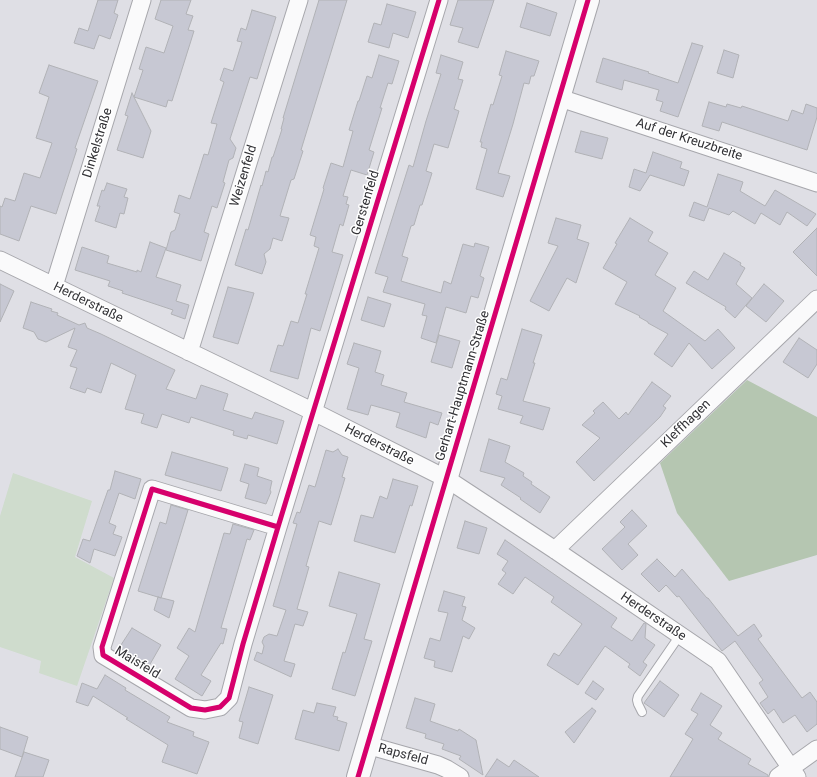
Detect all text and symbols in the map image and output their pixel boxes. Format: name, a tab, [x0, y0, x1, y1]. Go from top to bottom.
street label: Dinkelstraße	[80, 106, 116, 180]
street label: Auf der Kreuzbreite	[634, 115, 744, 165]
street label: Weizenfeld	[227, 143, 261, 209]
street label: Gerstenfeld	[349, 169, 383, 237]
street label: Herderstraße	[50, 279, 126, 327]
street label: Gerhart-Hauptmann-Straße	[433, 309, 493, 463]
street label: Kleffhagen	[658, 397, 714, 451]
street label: Herderstraße	[342, 421, 416, 469]
street label: Herderstraße	[617, 589, 689, 645]
street label: Maisfeld	[112, 643, 162, 683]
street label: Rapsfeld	[376, 741, 430, 769]

